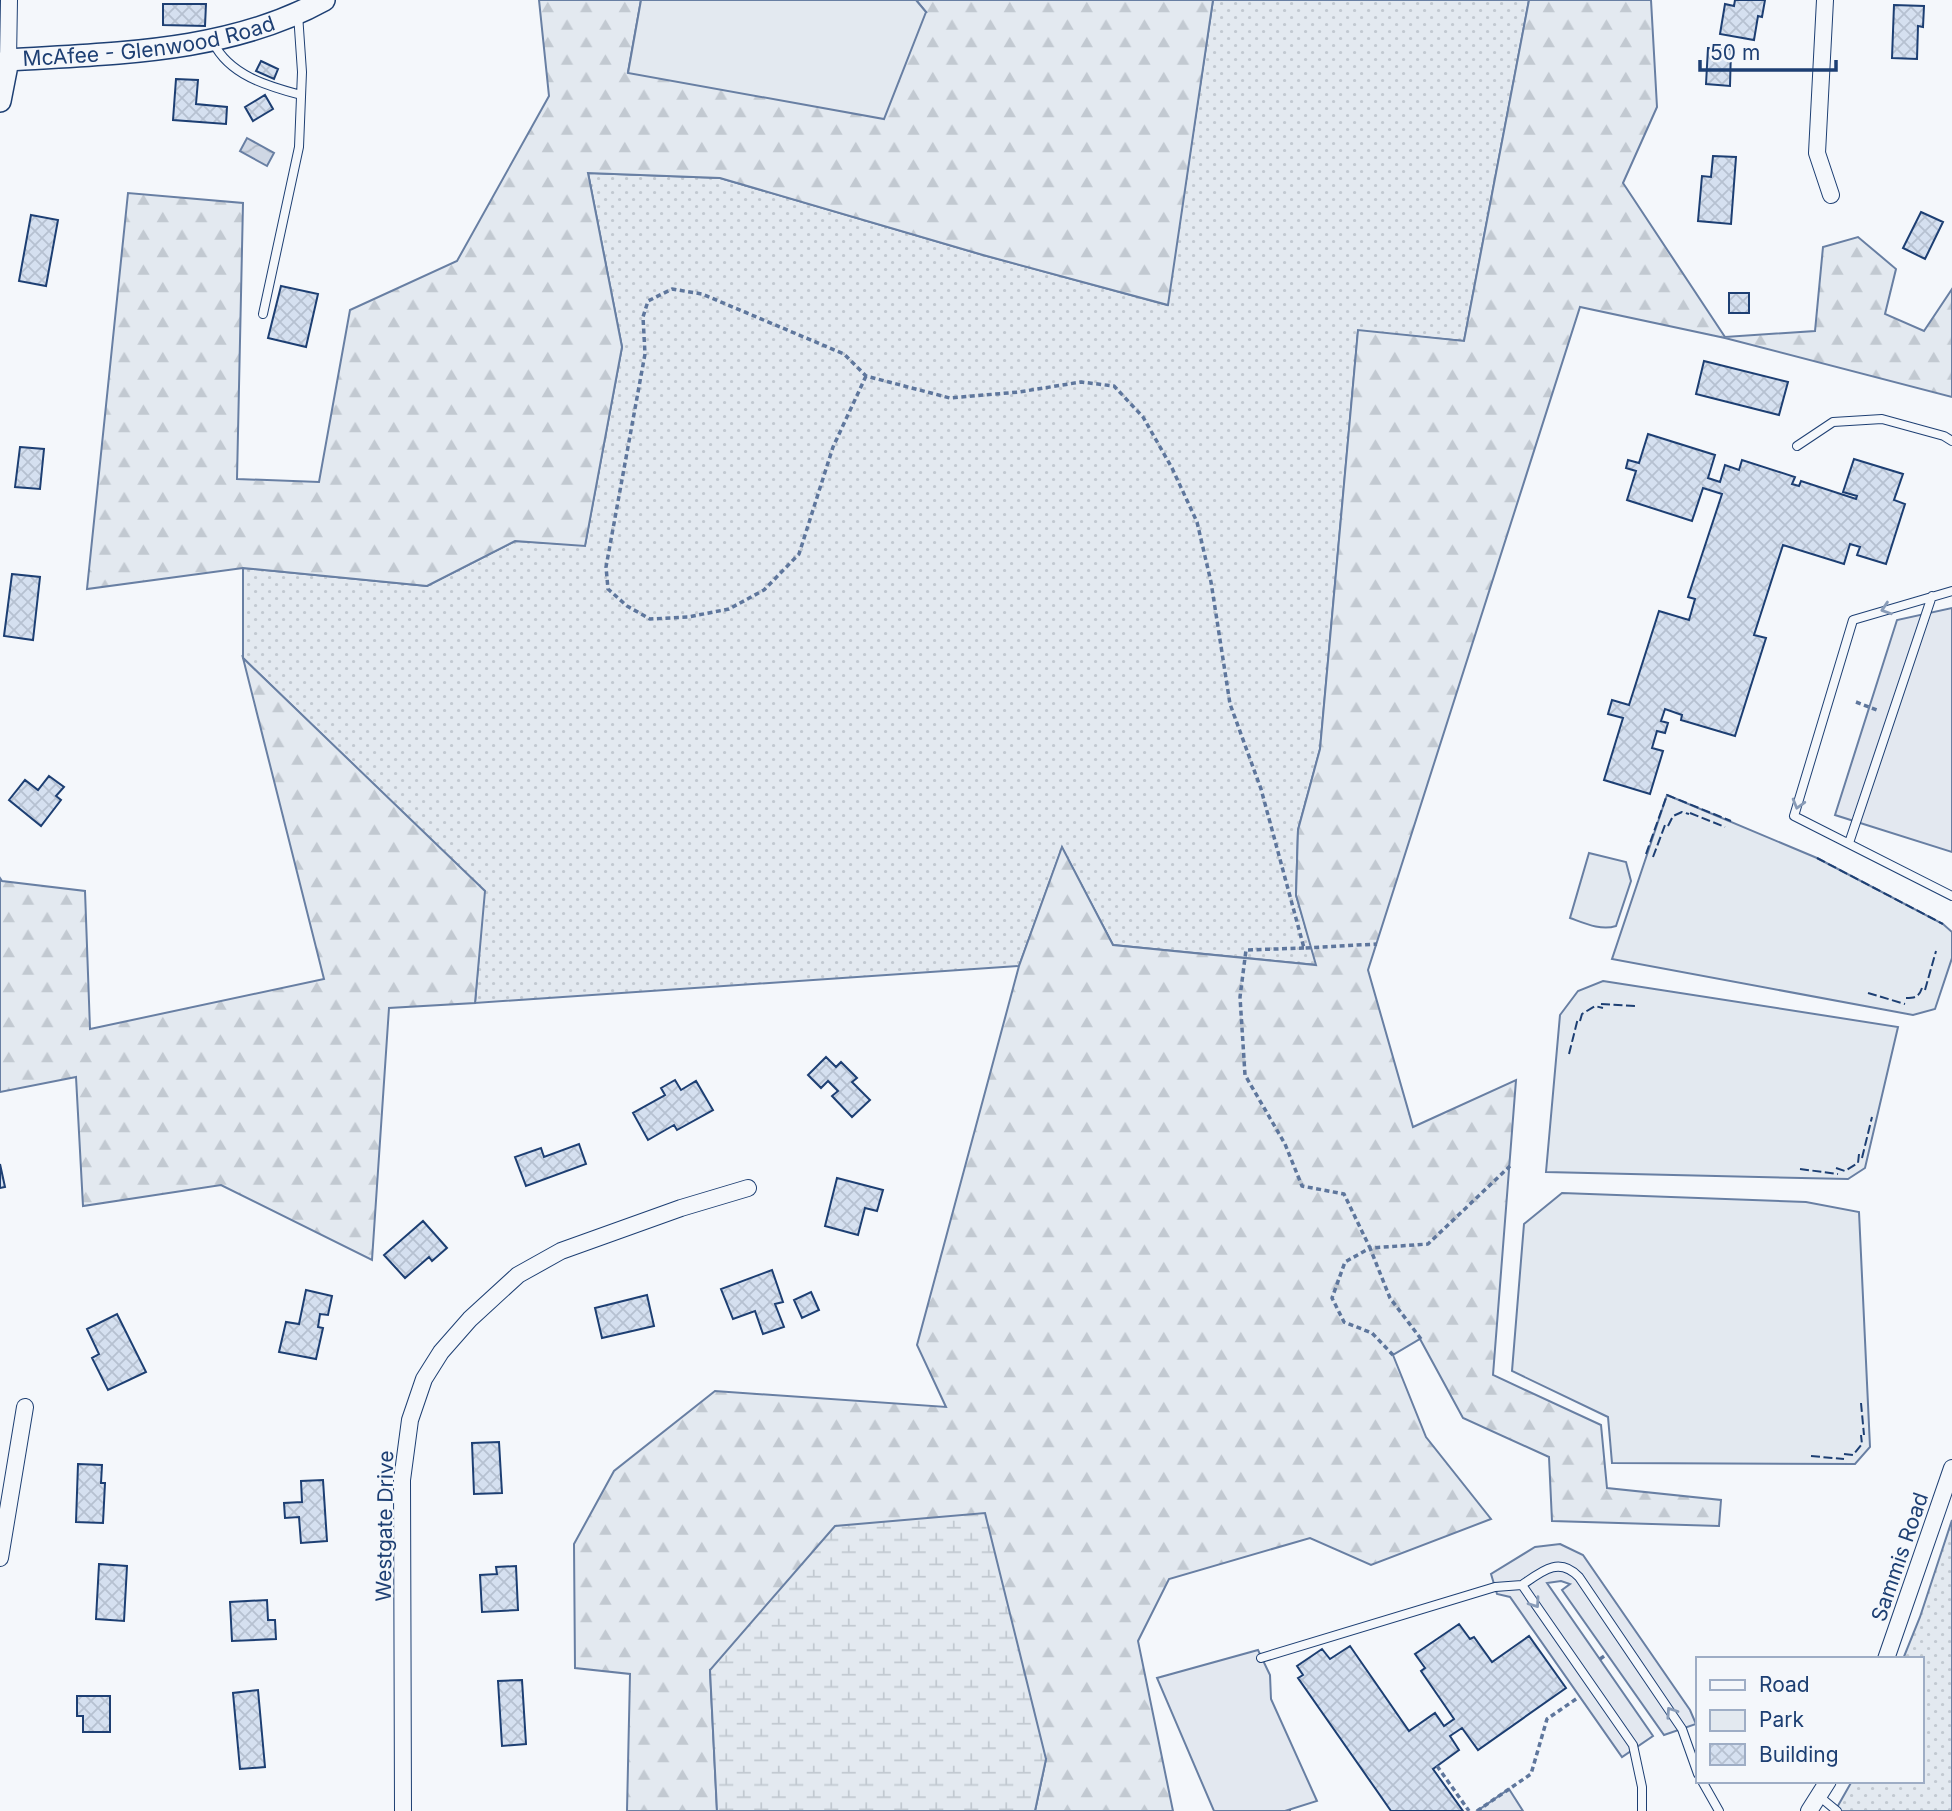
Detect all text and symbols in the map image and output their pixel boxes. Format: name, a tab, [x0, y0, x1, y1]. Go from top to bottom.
street label: McAfee - Glenwood Road	[22, 10, 278, 71]
scale bar	[1700, 28, 1836, 72]
text: 50 m	[1710, 40, 1760, 65]
one-way arrow	[1881, 601, 1893, 615]
one-way arrow	[1791, 798, 1806, 810]
street label: Westgate Drive	[371, 1450, 398, 1602]
street label: Sammis Road	[1866, 1489, 1933, 1625]
one-way arrow	[1527, 1595, 1539, 1608]
legend	[1696, 1657, 1924, 1783]
text: Road	[1759, 1672, 1810, 1697]
one-way arrow	[1667, 1707, 1679, 1720]
text: Park	[1759, 1707, 1804, 1732]
text: Building	[1759, 1742, 1839, 1767]

